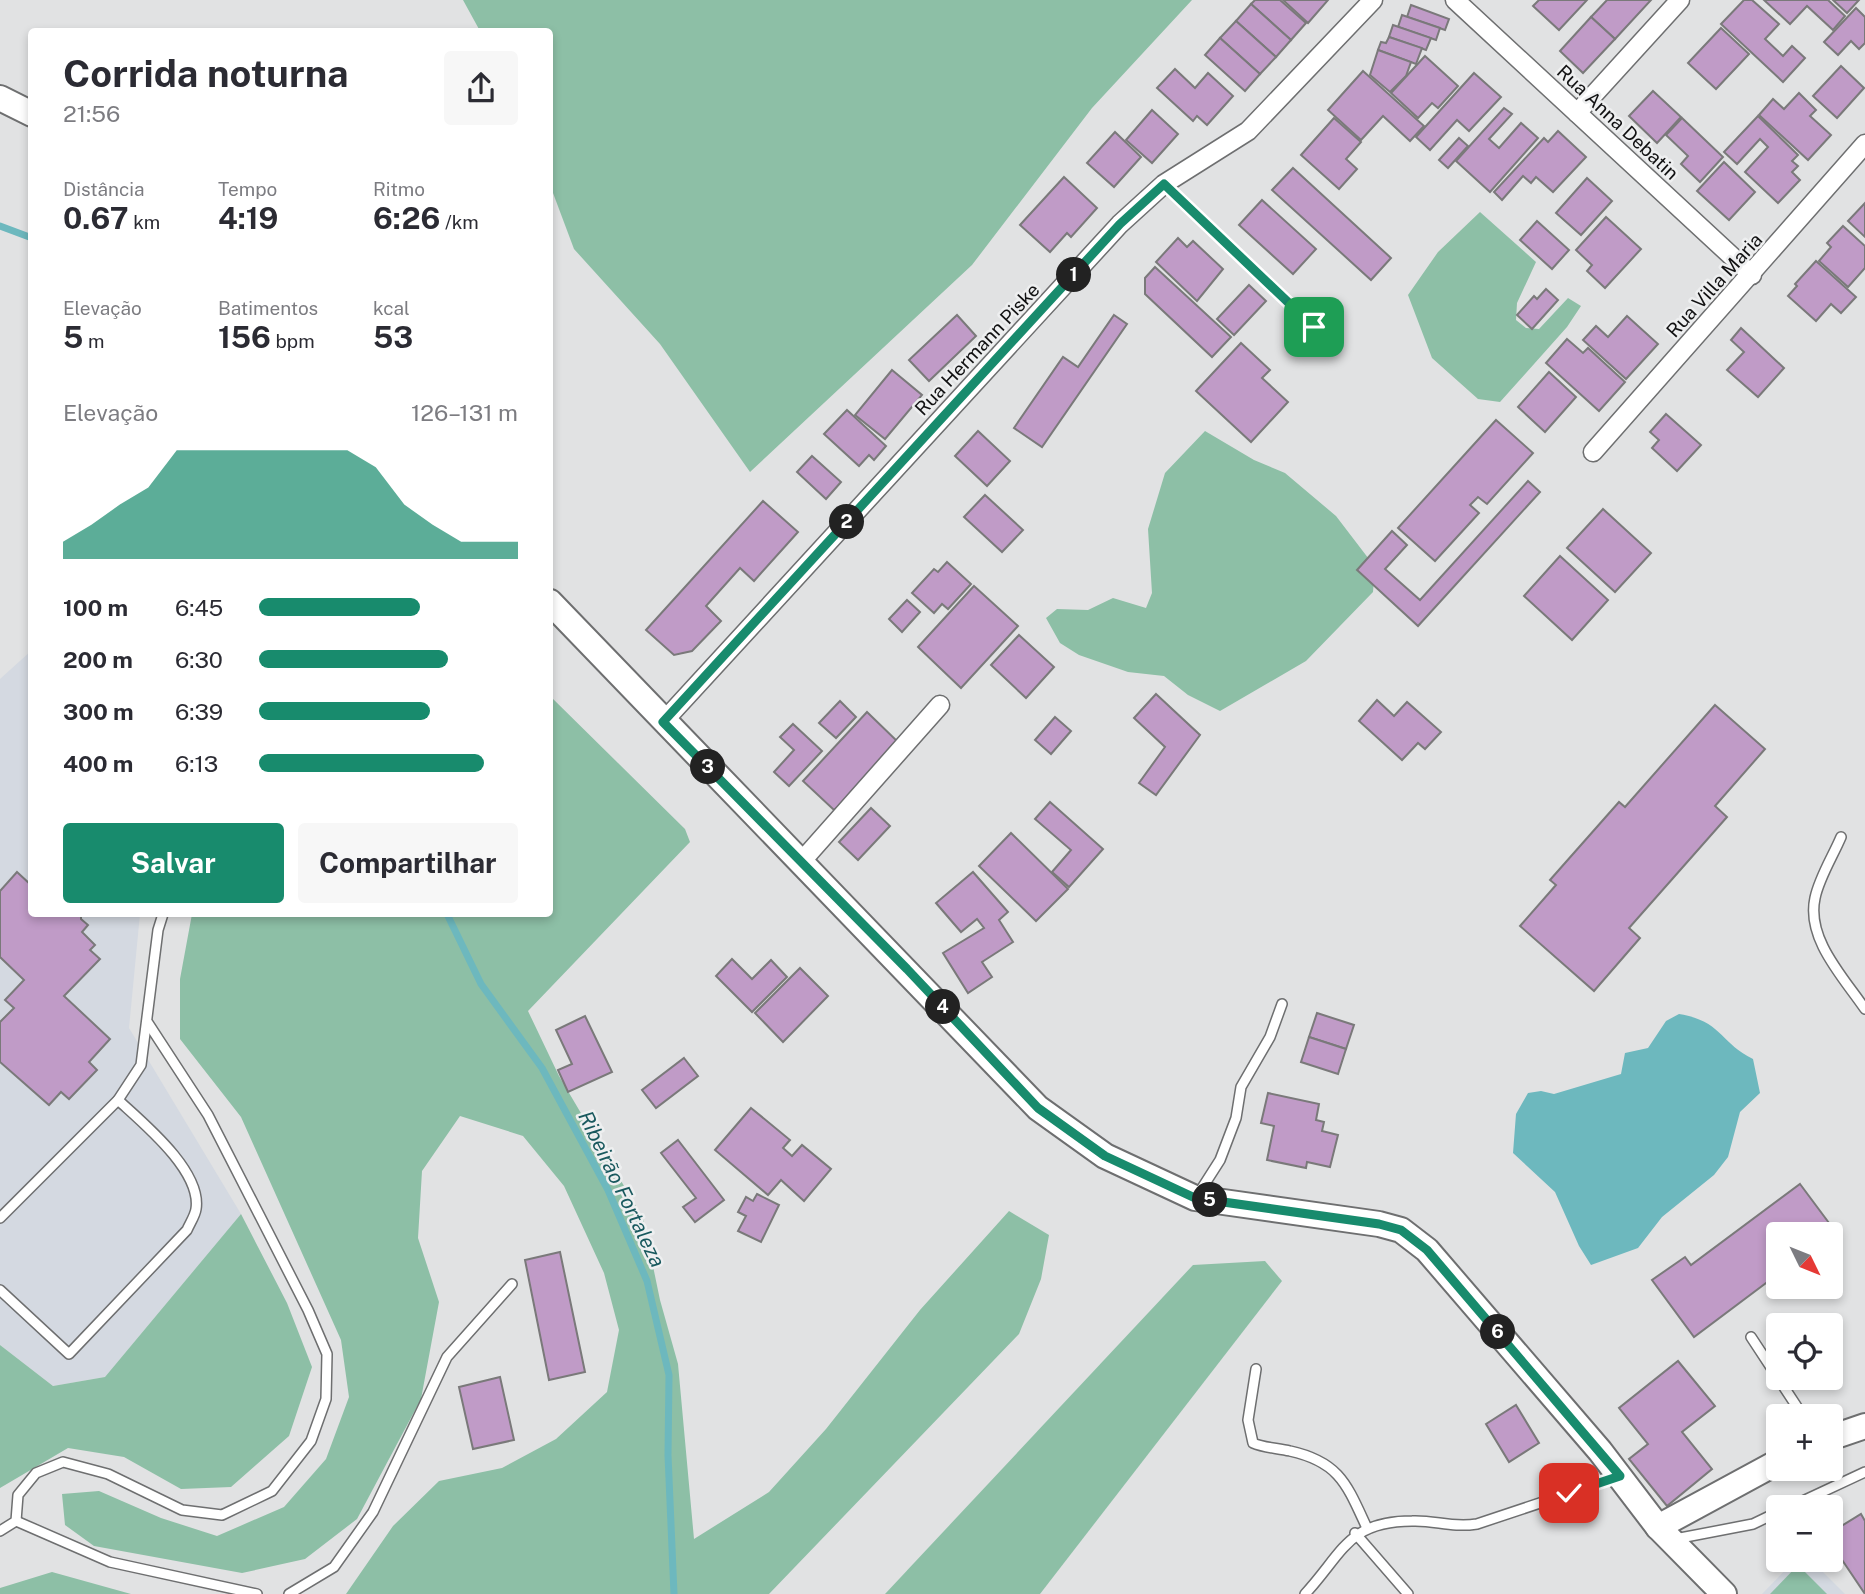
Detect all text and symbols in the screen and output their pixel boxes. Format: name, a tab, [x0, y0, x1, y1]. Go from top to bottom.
text: Corrida noturna	[63, 51, 349, 96]
button: share	[444, 51, 518, 125]
street label: Rua Anna Debatin	[1553, 60, 1683, 184]
text: 21:56	[63, 100, 120, 127]
text: Distância	[63, 178, 145, 200]
text: Tempo	[218, 178, 277, 200]
text: Ritmo	[373, 178, 425, 200]
text: 0.67	[63, 200, 129, 236]
text: 4:19	[218, 200, 278, 236]
text: 6:26	[373, 200, 440, 236]
text: km	[129, 211, 160, 233]
text: /km	[440, 211, 479, 233]
street label: Rua Villa Maria	[1662, 229, 1766, 341]
pin: 1	[1056, 258, 1092, 292]
text: 1	[1069, 263, 1078, 285]
street label: Rua Hermann Piske	[910, 278, 1044, 420]
text: Elevação	[63, 297, 142, 319]
text: Batimentos	[218, 297, 318, 319]
text: kcal	[373, 297, 410, 319]
pin	[1284, 297, 1344, 357]
icon: arrive	[1295, 308, 1333, 346]
text: 5	[63, 319, 83, 355]
text: 156	[218, 319, 271, 355]
text: 53	[373, 319, 413, 355]
text: m	[83, 330, 104, 352]
text: bpm	[271, 330, 315, 352]
text: Elevação	[63, 399, 158, 426]
text: 126–131 m	[411, 399, 518, 426]
pin: 2	[830, 504, 864, 540]
text: 2	[840, 510, 853, 532]
text: 100 m	[63, 594, 128, 621]
text: 6:45	[175, 594, 223, 621]
text: 200 m	[63, 646, 133, 673]
text: 6:30	[175, 646, 223, 673]
text: 300 m	[63, 698, 134, 725]
text: 6:39	[175, 698, 223, 725]
text: 400 m	[63, 750, 133, 777]
text: 6:13	[175, 750, 218, 777]
pin: 3	[690, 750, 726, 784]
text: 3	[701, 755, 714, 777]
button: Salvar	[63, 823, 284, 903]
button: Compartilhar	[298, 823, 518, 903]
pin: 4	[926, 990, 960, 1024]
text: 4	[936, 995, 949, 1017]
water label: Ribeirão Fortaleza	[573, 1107, 671, 1271]
pin: 5	[1192, 1182, 1228, 1218]
text: 5	[1203, 1188, 1216, 1210]
north arrow	[1766, 1222, 1843, 1298]
map controls	[1766, 1222, 1843, 1572]
button: locate	[1766, 1313, 1843, 1390]
pin: 6	[1480, 1314, 1516, 1350]
text: 6	[1491, 1320, 1504, 1342]
button: +	[1766, 1404, 1843, 1481]
pin	[1539, 1463, 1599, 1523]
icon: check	[1550, 1474, 1588, 1512]
button: −	[1766, 1495, 1843, 1572]

